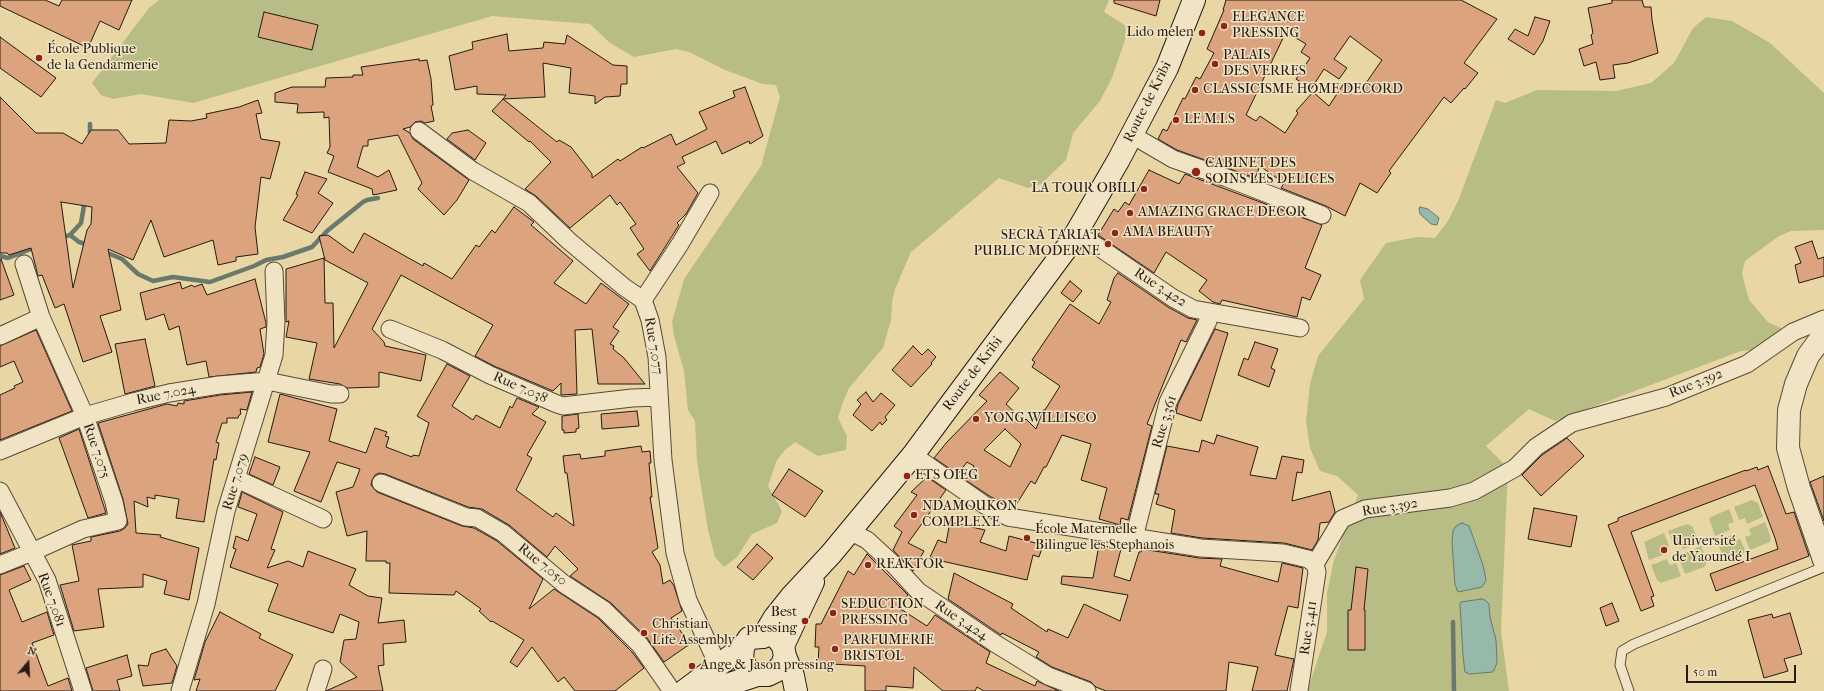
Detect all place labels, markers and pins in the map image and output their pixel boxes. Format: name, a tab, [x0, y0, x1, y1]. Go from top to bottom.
place label: ELEGANCE PRESSING	[1232, 10, 1305, 42]
marker: ELEGANCE PRESSING	[1219, 21, 1229, 31]
place label: Lido melen	[1127, 25, 1194, 41]
marker: Lido melen	[1197, 28, 1207, 38]
place label: École Publique de la Gendarmerie	[47, 42, 158, 74]
place label: PALAIS DES VERRES	[1223, 48, 1306, 80]
marker: École Publique de la Gendarmerie	[34, 53, 44, 63]
marker: PALAIS DES VERRES	[1210, 59, 1220, 69]
place label: CLASSICISME HOME DECORD	[1203, 82, 1403, 98]
marker: CLASSICISME HOME DECORD	[1190, 85, 1200, 95]
place label: LE M.I.S	[1184, 112, 1235, 128]
marker: LE M.I.S	[1171, 115, 1181, 125]
place label: CABINET DES SOINS LES DELICES	[1205, 156, 1335, 188]
marker: CABINET DES SOINS LES DELICES	[1190, 166, 1202, 178]
place label: LA TOUR OBILI	[1032, 181, 1136, 197]
marker: LA TOUR OBILI	[1139, 184, 1149, 194]
place label: AMAZING GRACE DECOR	[1138, 205, 1307, 221]
marker: AMAZING GRACE DECOR	[1125, 208, 1135, 218]
place label: AMA BEAUTY	[1123, 225, 1213, 241]
place label: SECRÃ TARIAT PUBLIC MODERNE	[974, 228, 1100, 260]
marker: AMA BEAUTY	[1110, 228, 1120, 238]
marker: SECRÃ TARIAT PUBLIC MODERNE	[1103, 239, 1113, 249]
place label: YONG WILLISCO	[984, 411, 1097, 427]
marker: YONG WILLISCO	[971, 414, 981, 424]
place label: ETS OIEG	[915, 468, 978, 484]
marker: ETS OIEG	[902, 471, 912, 481]
place label: NDAMOUKON COMPLEXE	[922, 499, 1018, 532]
marker: NDAMOUKON COMPLEXE	[909, 510, 919, 520]
place label: École Maternelle Bilingue les Stephanois	[1035, 522, 1174, 554]
marker: École Maternelle Bilingue les Stephanois	[1022, 533, 1032, 543]
place label: Université de Yaoundé I	[1672, 534, 1750, 566]
marker: Université de Yaoundé I	[1659, 545, 1669, 555]
place label: REAKTOR	[876, 557, 944, 573]
marker: REAKTOR	[863, 560, 873, 570]
place label: SEDUCTION PRESSING	[841, 597, 924, 630]
place label: Best pressing	[747, 605, 797, 638]
marker: SEDUCTION PRESSING	[828, 608, 838, 618]
marker: Best pressing	[800, 616, 810, 626]
place label: Christian Life Assembly	[652, 617, 735, 650]
marker: Christian Life Assembly	[639, 628, 649, 638]
place label: PARFUMERIE BRISTOL	[843, 633, 934, 666]
marker: PARFUMERIE BRISTOL	[830, 644, 840, 654]
place label: Ange & Jason pressing	[700, 658, 834, 674]
marker: Ange & Jason pressing	[687, 661, 697, 671]

